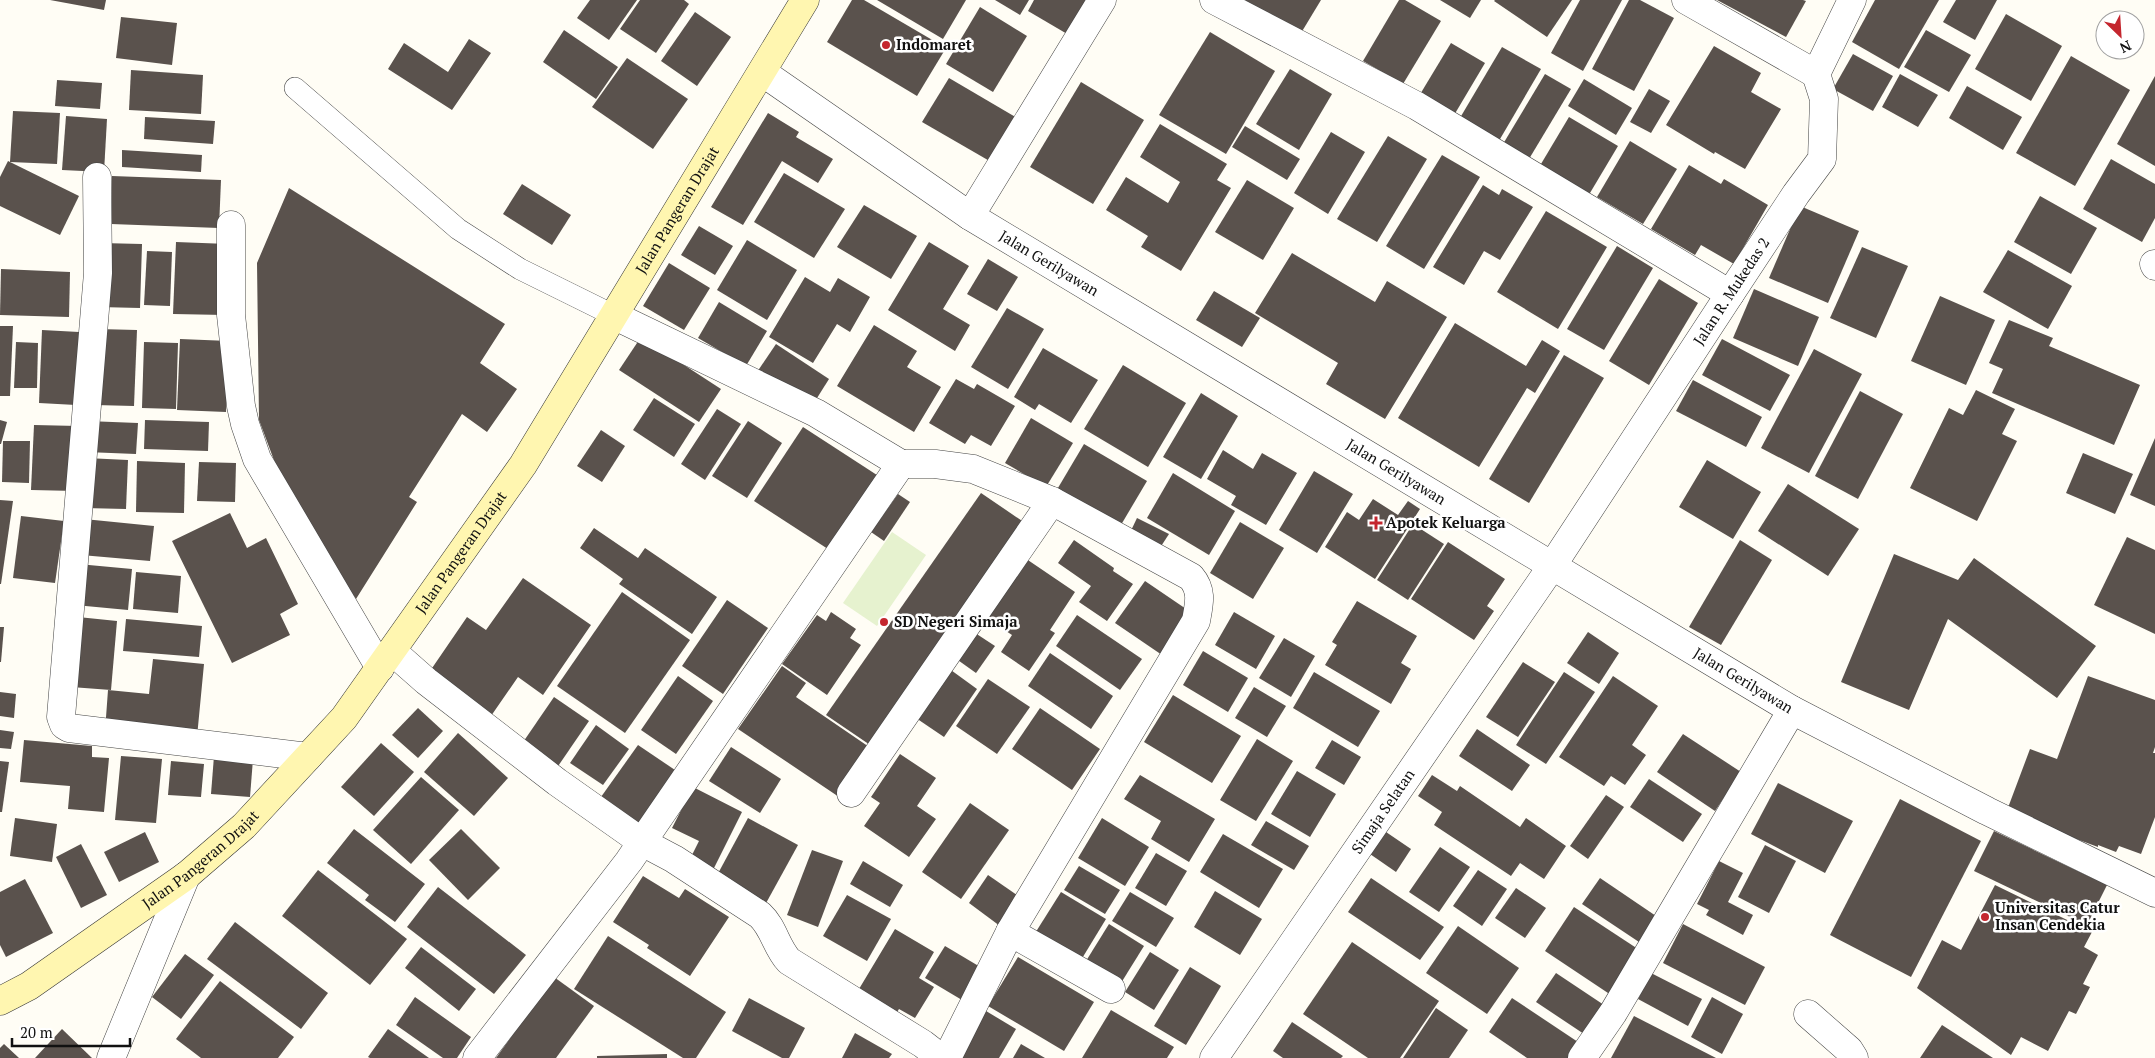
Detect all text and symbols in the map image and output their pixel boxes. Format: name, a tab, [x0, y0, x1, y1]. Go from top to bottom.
north arrow	[2095, 10, 2145, 60]
place label: Indomaret	[896, 34, 972, 54]
text: N	[2117, 36, 2135, 58]
marker: Indomaret	[880, 39, 892, 51]
street label: Jalan Pangeran Drajat	[630, 142, 723, 277]
street label: Jalan Gerilyawan	[996, 225, 1103, 300]
street label: Jalan R. Mukedas 2	[1688, 233, 1774, 349]
street label: Jalan Gerilyawan	[1343, 434, 1450, 509]
street label: Jalan Pangeran Drajat	[410, 486, 511, 617]
place label: Apotek Keluarga	[1386, 512, 1506, 532]
marker: Apotek Keluarga	[1370, 517, 1382, 529]
place label: SD Negeri Simaja	[894, 611, 1018, 631]
marker: SD Negeri Simaja	[878, 616, 890, 628]
street label: Jalan Gerilyawan	[1690, 642, 1797, 717]
street label: Simaja Selatan	[1346, 765, 1419, 857]
street label: Jalan Pangeran Drajat	[138, 805, 263, 913]
place label: Universitas Catur Insan Cendekia	[1995, 897, 2120, 934]
marker: Universitas Catur Insan Cendekia	[1979, 911, 1991, 923]
scale bar	[12, 1016, 130, 1048]
text: 20 m	[20, 1022, 53, 1042]

